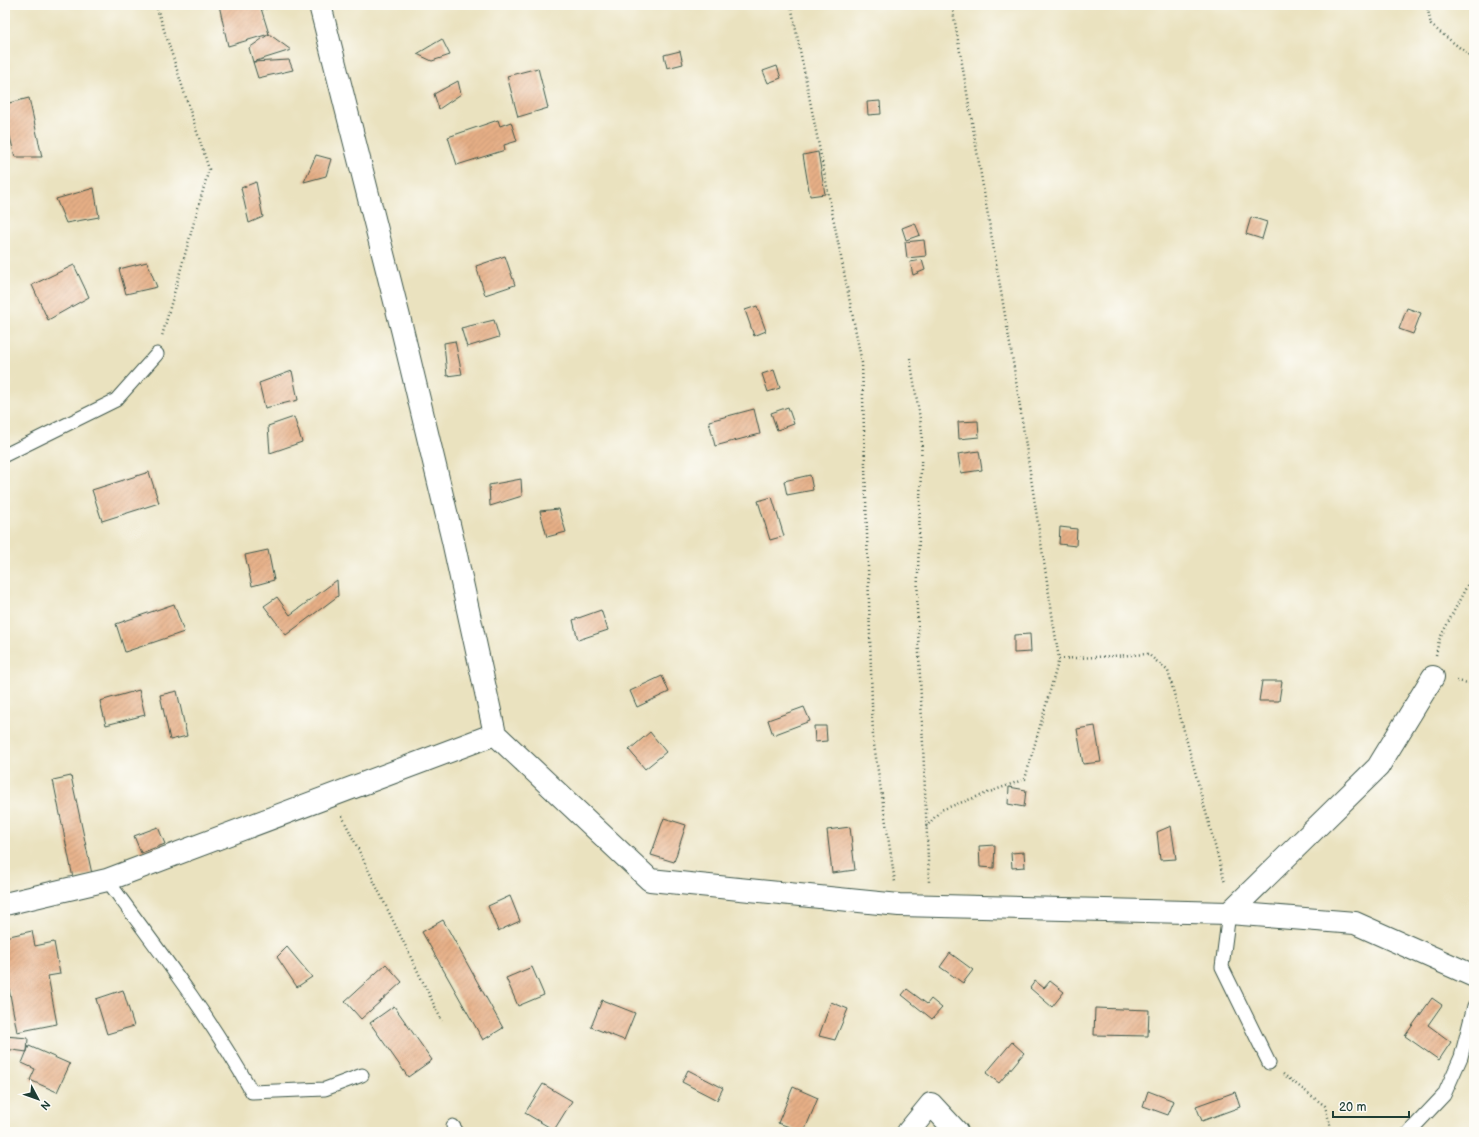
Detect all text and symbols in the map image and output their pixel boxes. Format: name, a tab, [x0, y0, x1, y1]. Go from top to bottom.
north arrow	[18, 1079, 58, 1119]
scale bar	[1333, 1093, 1409, 1119]
text: N	[38, 1098, 53, 1113]
text: 20 m	[1339, 1100, 1366, 1115]

